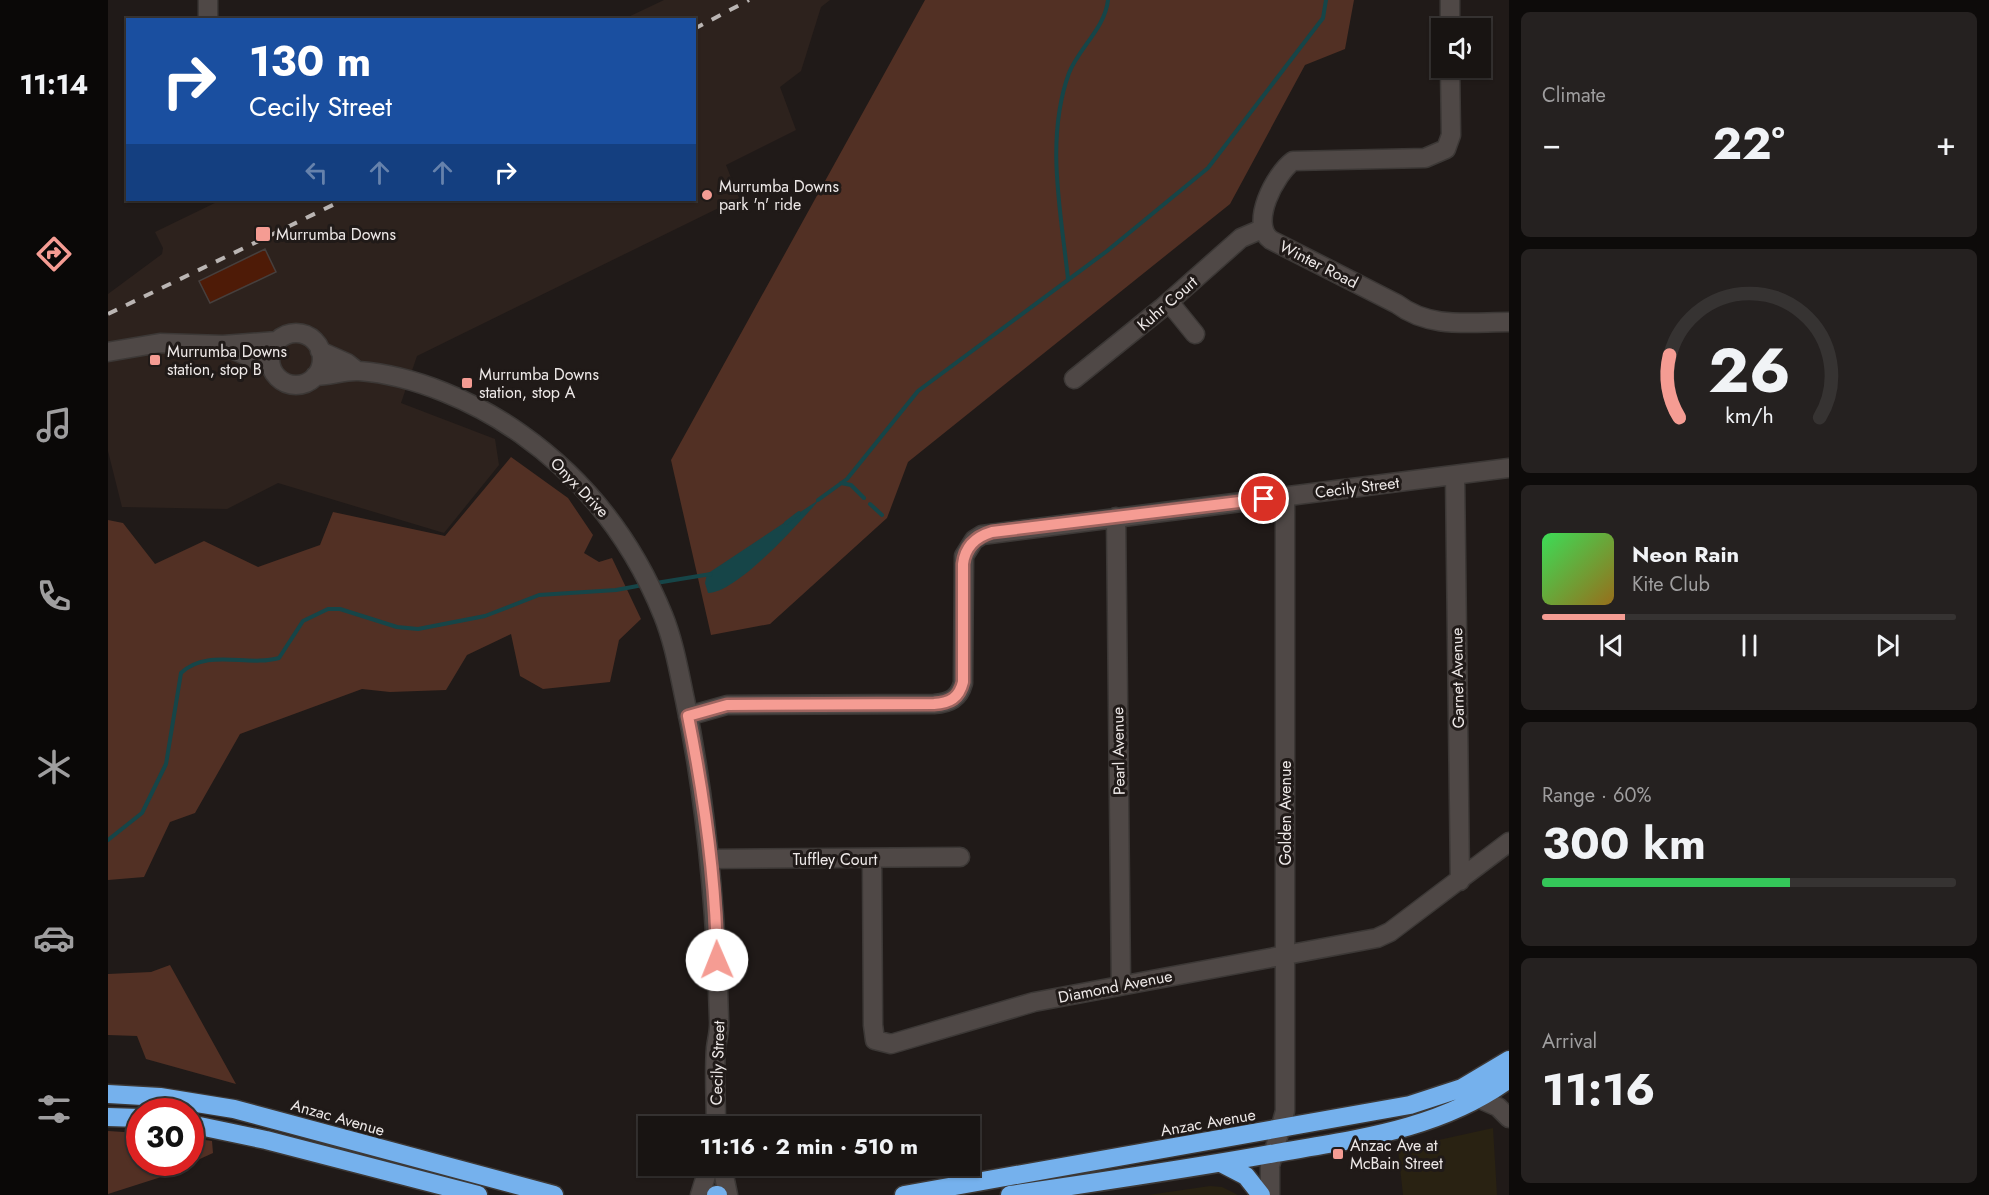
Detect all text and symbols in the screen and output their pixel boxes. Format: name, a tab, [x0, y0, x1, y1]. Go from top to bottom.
map controls	[1431, 18, 1491, 78]
button: sound	[1431, 18, 1491, 78]
text: 130 m	[249, 31, 371, 92]
icon: right	[150, 42, 228, 120]
text: 11:14	[20, 65, 88, 104]
text: Climate	[1542, 81, 1606, 110]
text: Cecily Street	[249, 87, 392, 126]
text: 22°	[1712, 111, 1785, 176]
text: −	[1542, 120, 1561, 167]
text: +	[1936, 120, 1956, 167]
icon: left	[300, 156, 333, 189]
icon: ahead	[363, 156, 396, 189]
icon: ahead	[426, 156, 459, 189]
icon: right	[489, 156, 522, 189]
place label: Murrumba Downs park 'n' ride	[719, 175, 839, 216]
marker: Murrumba Downs park 'n' ride	[700, 188, 714, 202]
place label: Murrumba Downs	[276, 223, 396, 246]
marker: Murrumba Downs	[254, 225, 272, 243]
icon: directions	[33, 233, 75, 275]
street label: Winter Road	[1276, 235, 1362, 294]
street label: Kuhr Court	[1132, 271, 1203, 336]
text: 26	[1708, 325, 1790, 415]
place label: Murrumba Downs station, stop B	[167, 340, 287, 381]
marker: Murrumba Downs station, stop B	[148, 353, 162, 367]
place label: Murrumba Downs station, stop A	[479, 363, 599, 404]
marker: Murrumba Downs station, stop A	[460, 376, 474, 390]
text: km/h	[1725, 400, 1773, 431]
icon: music	[33, 404, 75, 446]
street label: Onyx Drive	[545, 452, 614, 523]
street label: Cecily Street	[1314, 471, 1401, 504]
pin	[1238, 473, 1289, 524]
icon: arrive	[1247, 482, 1280, 515]
text: Neon Rain	[1632, 538, 1739, 570]
text: Kite Club	[1632, 570, 1710, 599]
icon: phone	[33, 575, 75, 617]
street label: Garnet Avenue	[1445, 627, 1470, 729]
icon: previous	[1595, 629, 1628, 662]
icon: pause	[1733, 629, 1766, 662]
icon: next	[1871, 629, 1904, 662]
street label: Pearl Avenue	[1106, 707, 1131, 795]
icon: climate	[33, 746, 75, 788]
street label: Golden Avenue	[1274, 760, 1297, 866]
text: Range · 60%	[1542, 781, 1652, 810]
text: 300 km	[1542, 811, 1706, 876]
street label: Tuffley Court	[793, 848, 877, 871]
icon: car	[33, 917, 75, 959]
position arrow	[685, 928, 749, 992]
street label: Diamond Avenue	[1056, 964, 1174, 1009]
street label: Cecily Street	[705, 1020, 730, 1106]
text: Arrival	[1542, 1027, 1597, 1056]
text: 11:16	[1542, 1057, 1655, 1122]
icon: filters	[33, 1088, 75, 1130]
street label: Anzac Avenue	[288, 1093, 387, 1142]
speed limit sign: 30	[126, 1098, 204, 1176]
street label: Anzac Avenue	[1159, 1103, 1258, 1142]
text: 11:16 · 2 min · 510 m	[700, 1130, 918, 1162]
place label: Anzac Ave at McBain Street	[1350, 1134, 1443, 1175]
marker: Anzac Ave at McBain Street	[1331, 1147, 1345, 1161]

